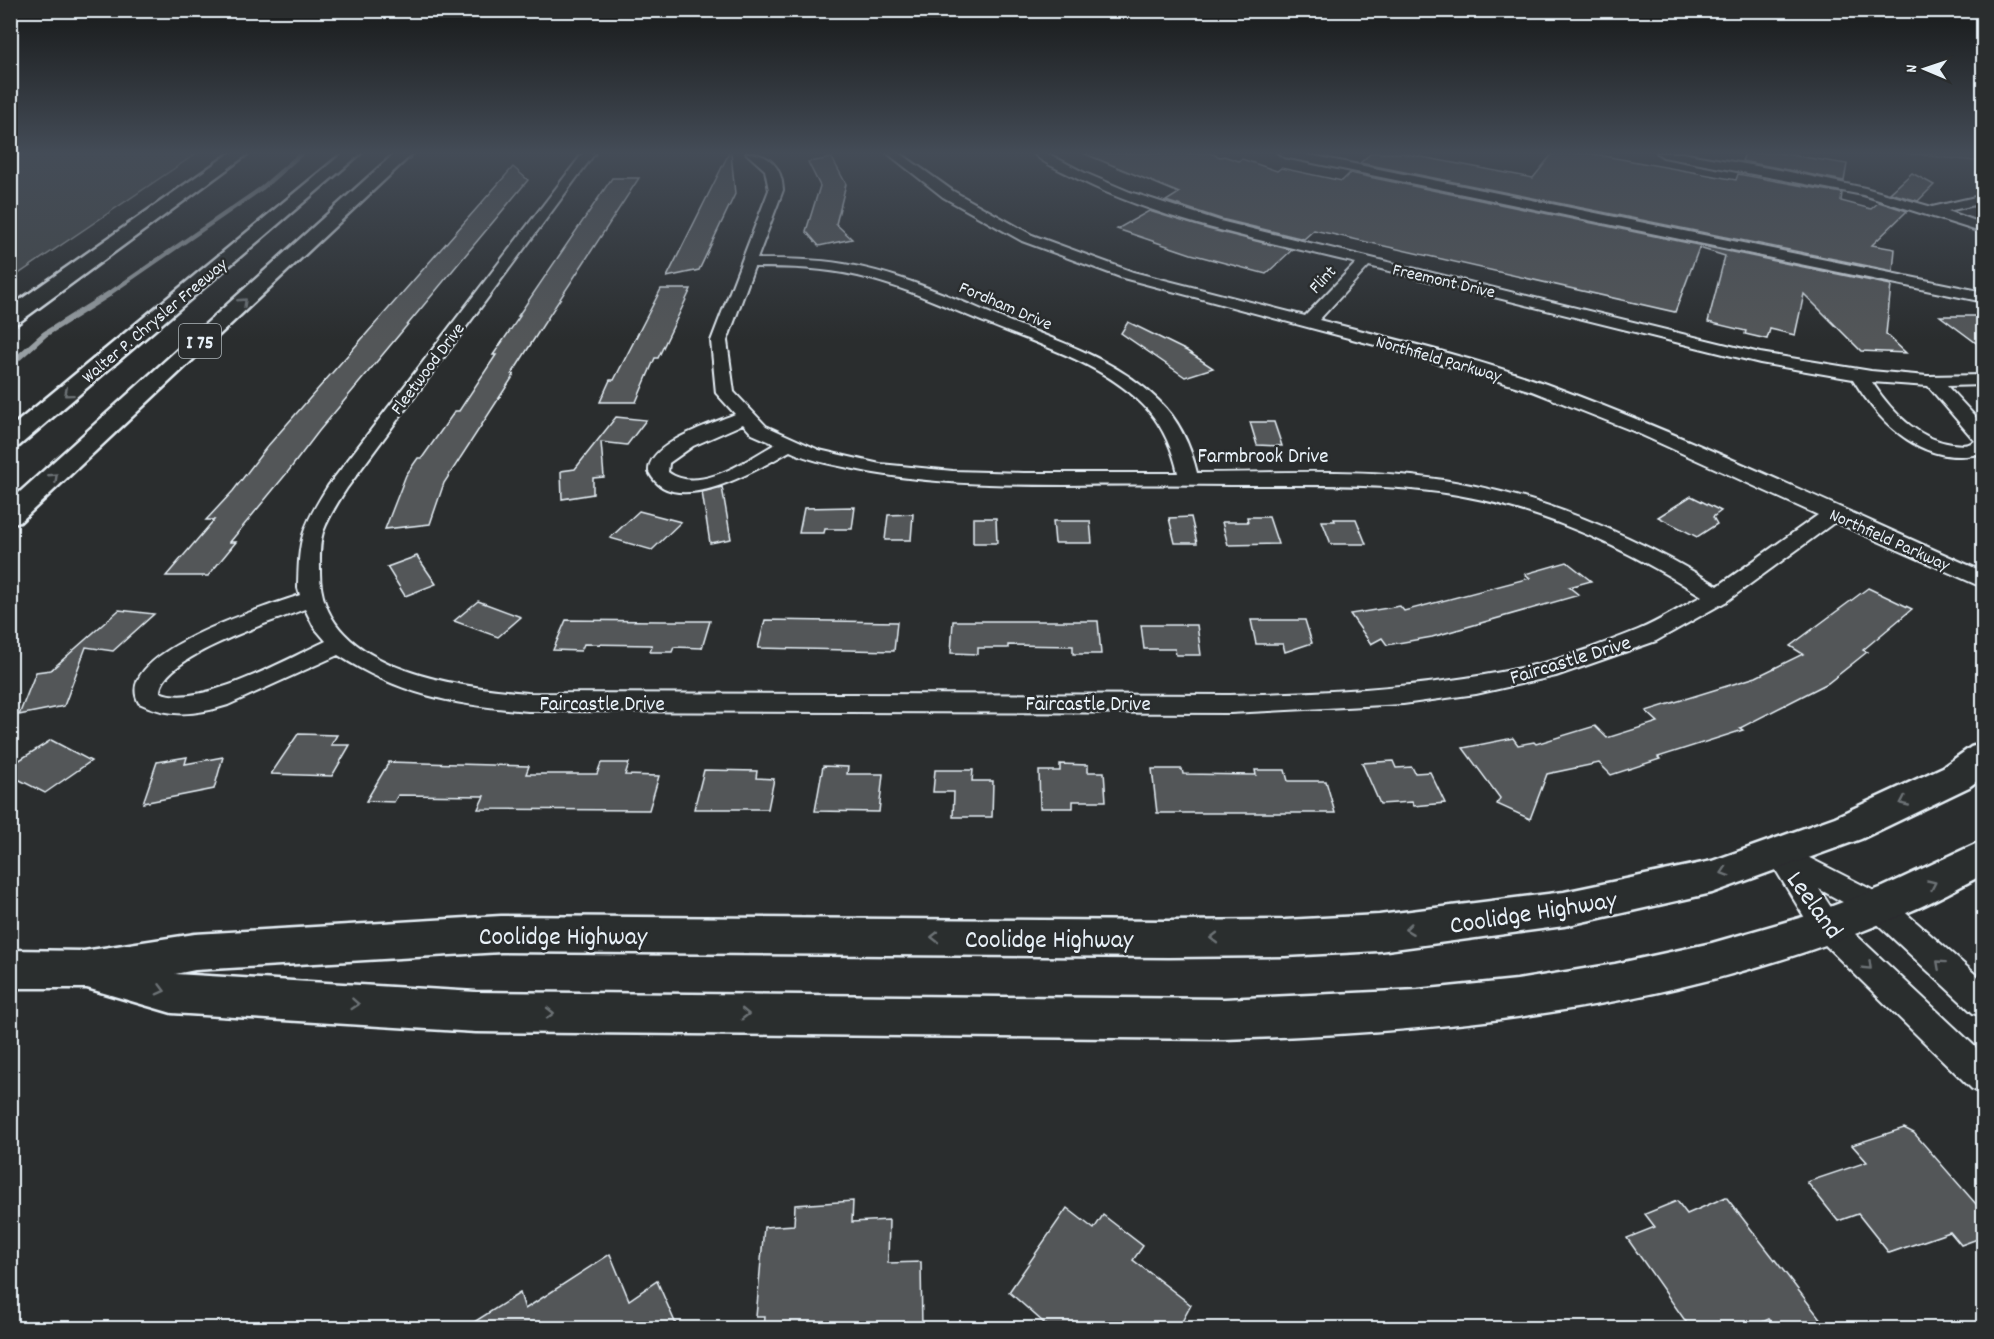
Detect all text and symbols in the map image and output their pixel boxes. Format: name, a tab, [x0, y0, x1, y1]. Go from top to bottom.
north arrow	[1895, 39, 1955, 99]
text: N	[1901, 64, 1924, 73]
street label: Walter P. Chrysler Freeway	[77, 253, 234, 390]
street label: Freemont Drive	[1390, 258, 1497, 306]
street label: Flint	[1304, 261, 1344, 300]
street label: Fordham Drive	[955, 276, 1056, 338]
one-way arrow	[237, 298, 247, 309]
street label: Fleetwood Drive	[386, 318, 472, 421]
road number: I 75	[179, 324, 221, 358]
street label: Northfield Parkway	[1373, 331, 1505, 390]
one-way arrow	[63, 386, 74, 397]
street label: Farmbrook Drive	[1198, 443, 1328, 473]
one-way arrow	[47, 473, 57, 484]
street label: Northfield Parkway	[1825, 504, 1954, 579]
street label: Faircastle Drive	[1507, 629, 1635, 695]
street label: Faircastle Drive	[539, 691, 665, 721]
street label: Faircastle Drive	[1025, 691, 1151, 721]
one-way arrow	[1899, 795, 1910, 807]
street label: Leeland	[1776, 864, 1851, 948]
one-way arrow	[1720, 865, 1731, 878]
one-way arrow	[1926, 879, 1937, 891]
street label: Coolidge Highway	[1447, 883, 1620, 946]
street label: Coolidge Highway	[479, 920, 648, 957]
street label: Coolidge Highway	[965, 923, 1134, 960]
one-way arrow	[1405, 923, 1414, 935]
one-way arrow	[931, 931, 940, 943]
one-way arrow	[1210, 932, 1219, 944]
one-way arrow	[1860, 958, 1871, 969]
one-way arrow	[1937, 960, 1947, 971]
one-way arrow	[155, 983, 166, 995]
one-way arrow	[350, 997, 360, 1010]
one-way arrow	[545, 1006, 554, 1019]
one-way arrow	[740, 1008, 749, 1020]

